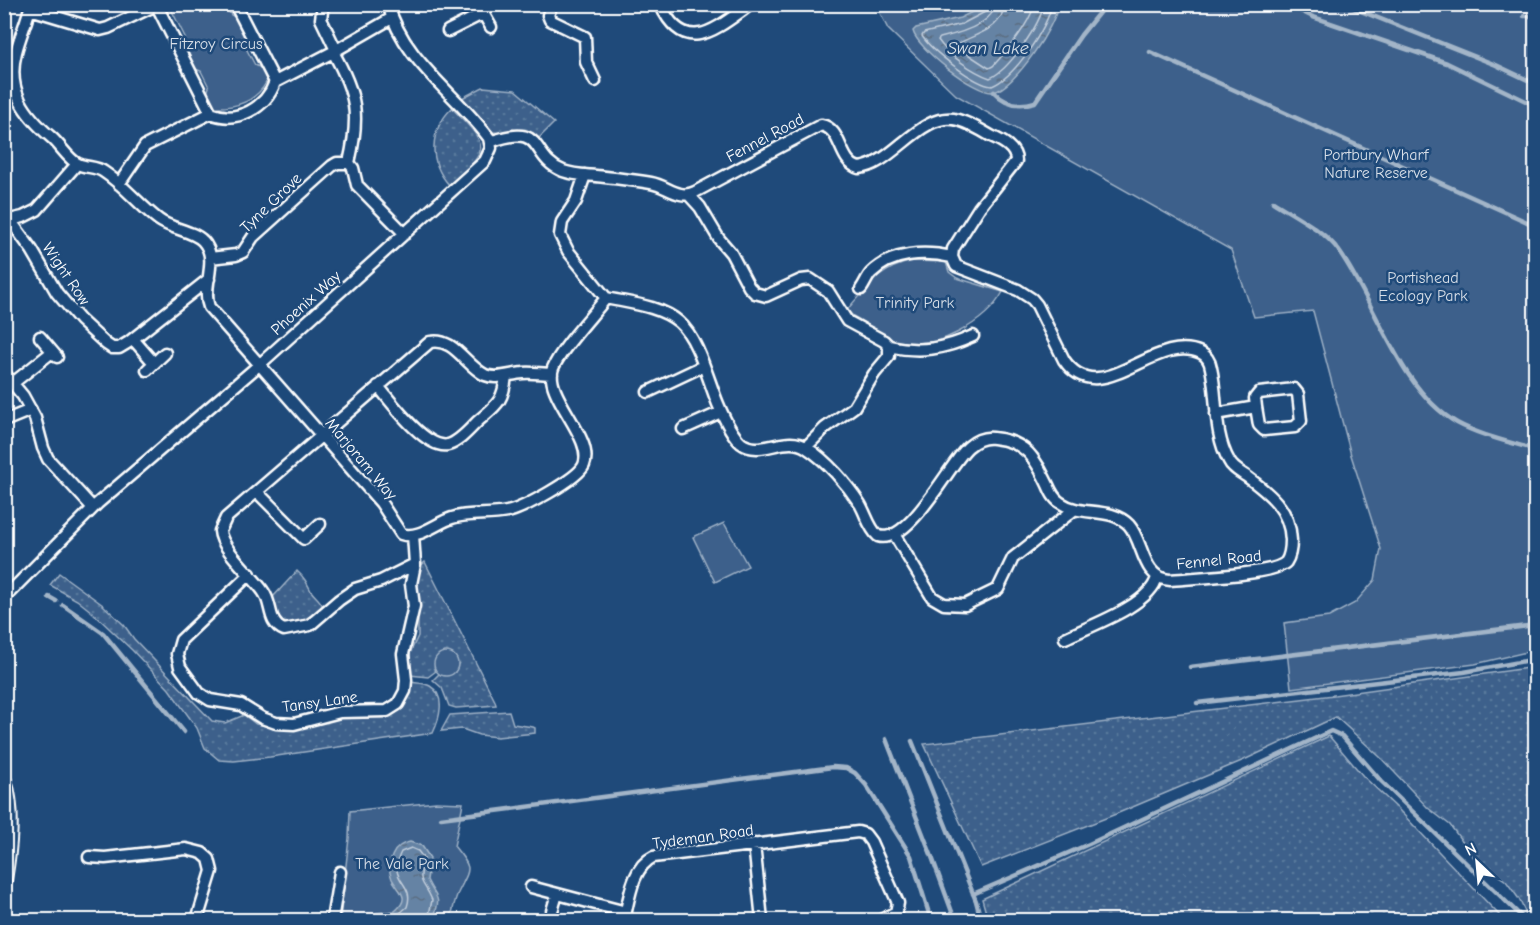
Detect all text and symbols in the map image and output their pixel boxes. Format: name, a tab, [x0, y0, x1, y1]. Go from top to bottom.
park label: Fitzroy Circus	[169, 35, 263, 53]
water label: Swan Lake	[947, 38, 1029, 59]
street label: Fennel Road	[723, 110, 807, 166]
park label: Portbury Wharf Nature Reserve	[1324, 146, 1430, 182]
street label: Tyne Grove	[237, 169, 305, 237]
street label: Wight Row	[38, 239, 94, 309]
street label: Phoenix Way	[267, 266, 345, 339]
park label: Portishead Ecology Park	[1378, 269, 1468, 305]
park label: Trinity Park	[876, 294, 955, 312]
street label: Marjoram Way	[322, 414, 401, 504]
street label: Fennel Road	[1176, 547, 1262, 573]
street label: Tansy Lane	[281, 688, 359, 716]
street label: Tydeman Road	[651, 821, 755, 853]
north arrow	[1447, 832, 1507, 892]
text: N	[1462, 839, 1479, 860]
park label: The Vale Park	[355, 855, 449, 873]

